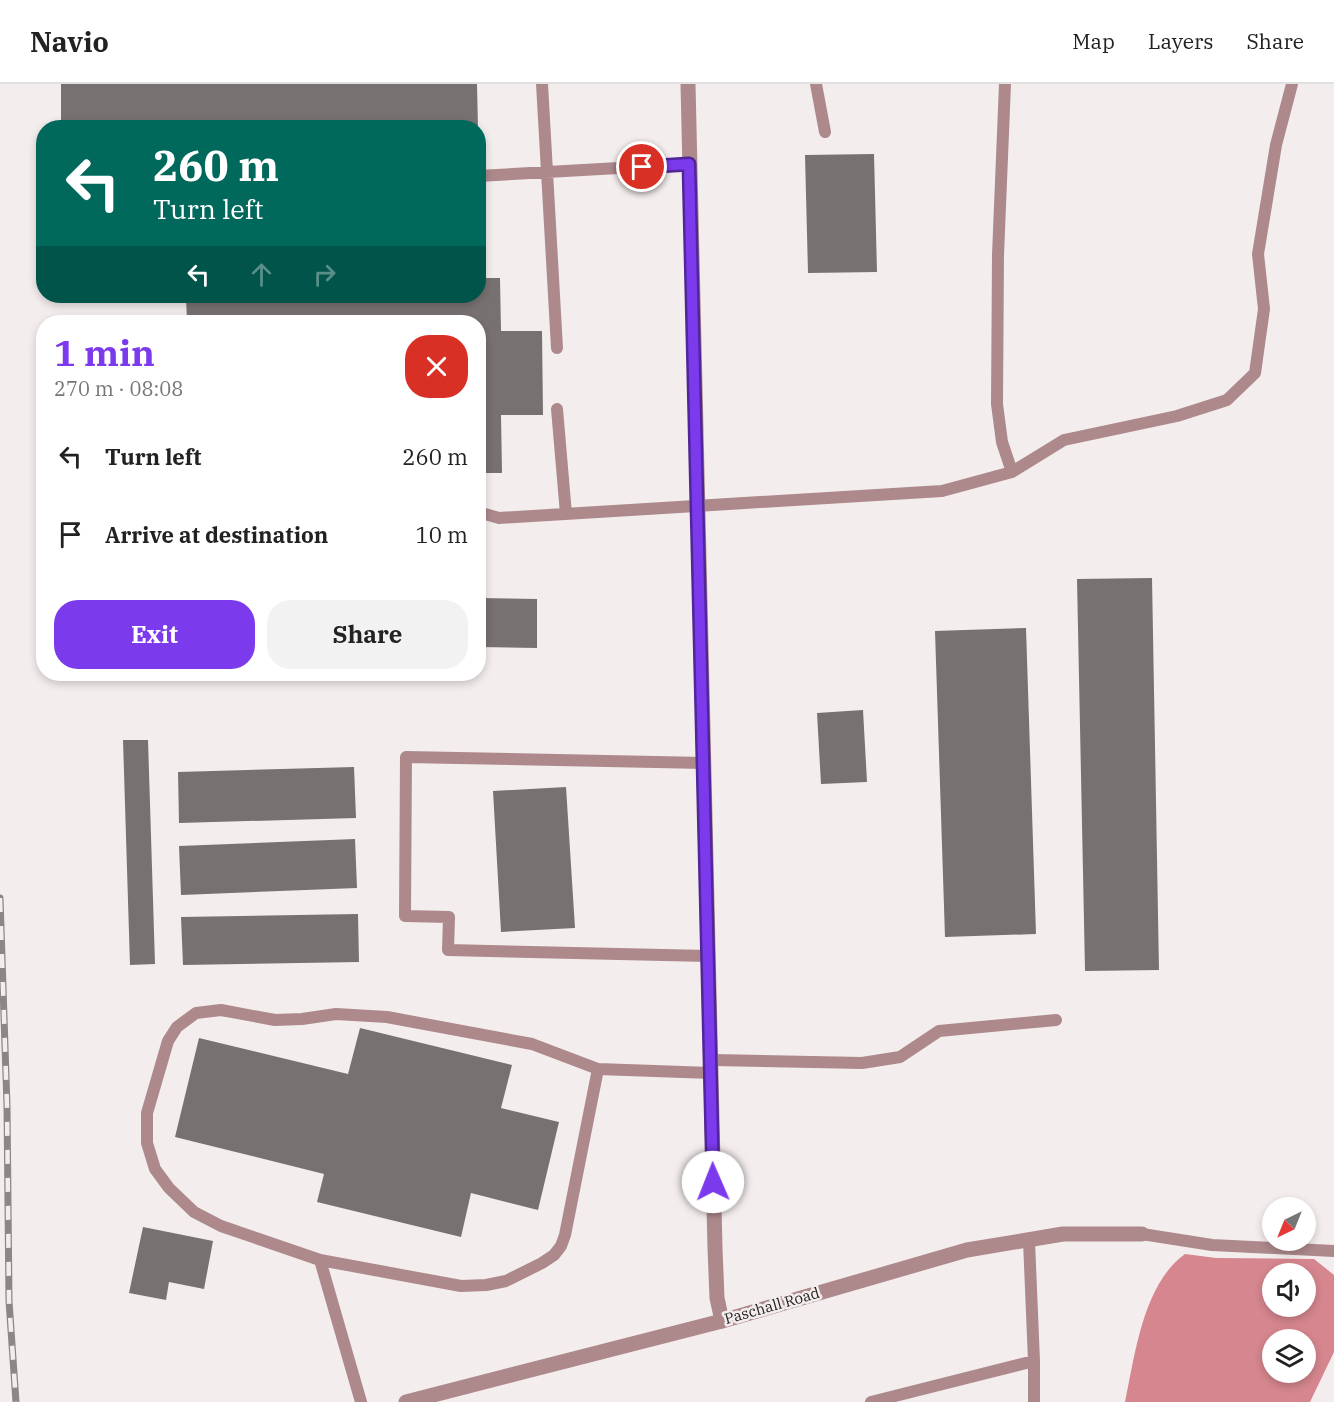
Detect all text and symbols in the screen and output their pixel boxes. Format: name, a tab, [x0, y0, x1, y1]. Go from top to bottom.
text: Navio	[30, 23, 109, 60]
text: Map	[1072, 27, 1115, 55]
text: Layers	[1148, 27, 1214, 55]
text: Share	[1247, 27, 1304, 55]
text: 260 m	[153, 138, 279, 193]
pin	[616, 141, 667, 192]
icon: left	[54, 144, 132, 222]
icon: arrive	[625, 150, 658, 183]
text: Turn left	[153, 191, 264, 226]
icon: left	[182, 258, 215, 291]
icon: ahead	[245, 258, 278, 291]
icon: right	[308, 258, 341, 291]
text: 1 min	[54, 329, 155, 376]
button: close	[405, 335, 468, 398]
text: 270 m · 08:08	[54, 375, 183, 402]
icon: left	[54, 440, 87, 473]
text: Turn left	[105, 442, 201, 471]
text: 260 m	[402, 442, 468, 471]
icon: arrive	[54, 518, 87, 551]
text: Arrive at destination	[105, 520, 328, 549]
text: 10 m	[416, 520, 468, 549]
button: Exit	[54, 600, 255, 669]
button: Share	[267, 600, 468, 669]
position arrow	[681, 1150, 745, 1214]
north arrow	[1262, 1197, 1316, 1251]
map controls	[1262, 1197, 1316, 1383]
button: sound	[1262, 1263, 1316, 1317]
street label: Paschall Road	[722, 1283, 822, 1328]
button: layers	[1262, 1329, 1316, 1383]

